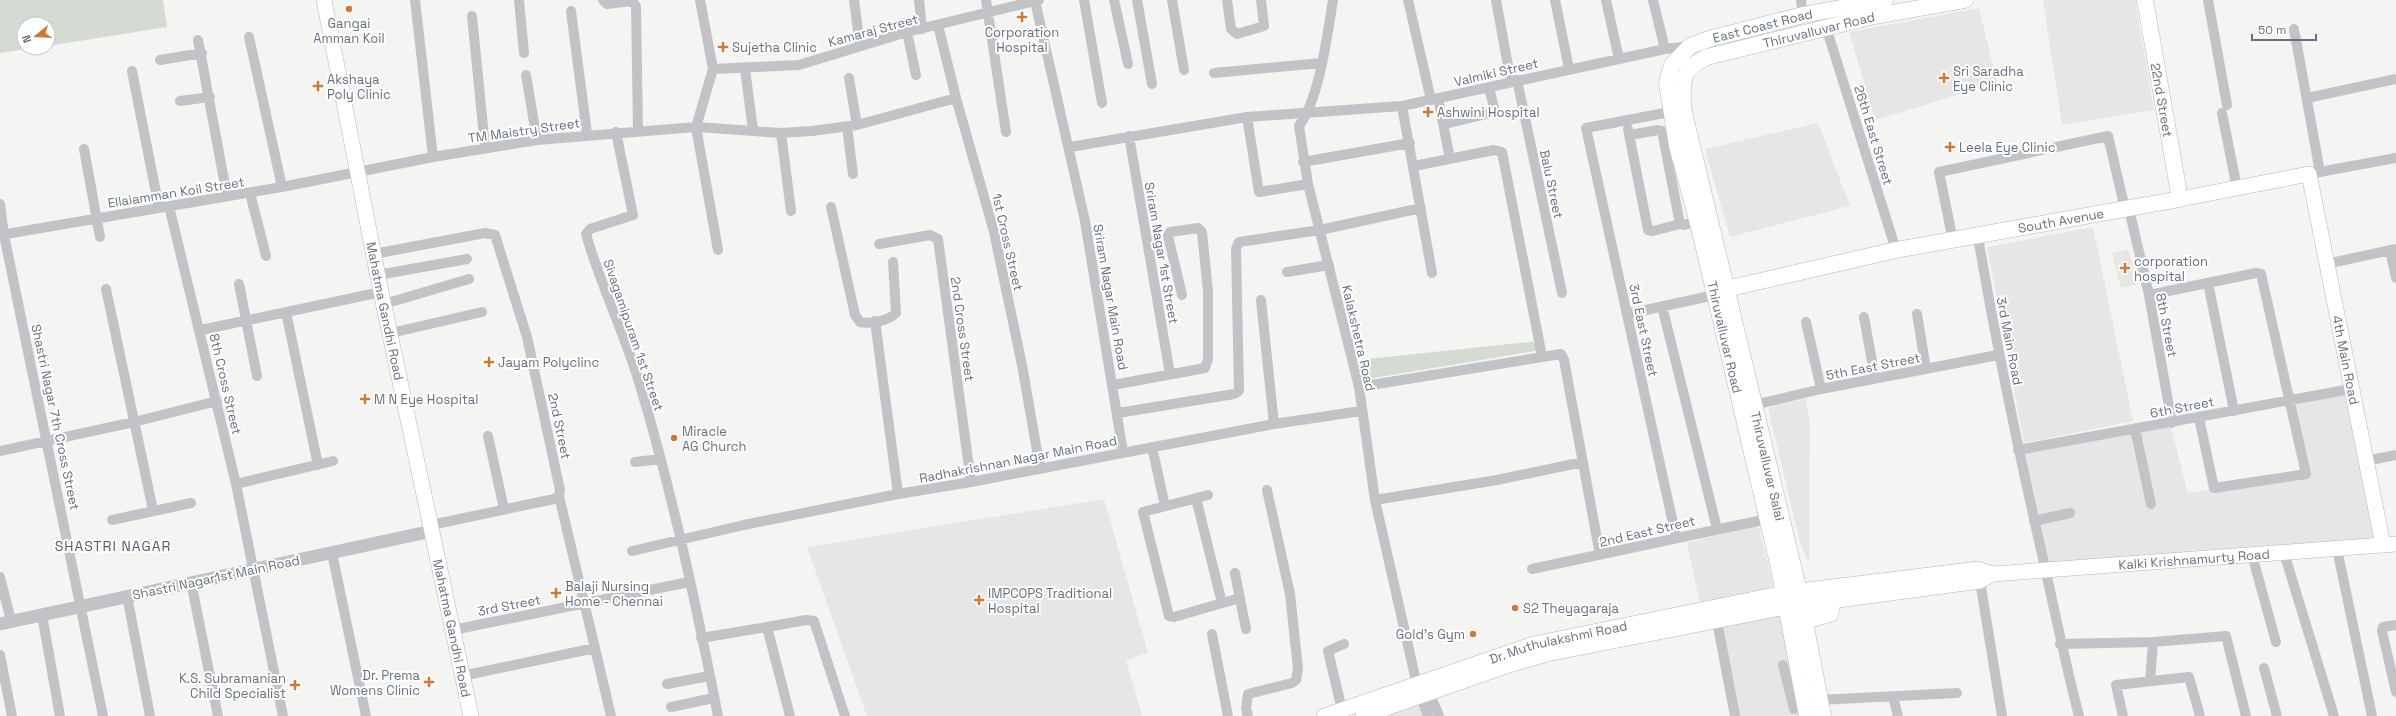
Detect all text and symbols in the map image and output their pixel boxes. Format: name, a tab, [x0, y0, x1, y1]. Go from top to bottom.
marker: Gangai Amman Koil	[344, 4, 354, 14]
street label: East Coast Road	[1711, 5, 1814, 47]
street label: Thiruvalluvar Road	[1761, 8, 1876, 52]
street label: Kamaraj Street	[826, 10, 920, 51]
marker: Corporation Hospital	[1016, 11, 1028, 23]
place label: Gangai Amman Koil	[313, 15, 385, 47]
north arrow	[16, 16, 56, 56]
scale bar	[2252, 16, 2316, 42]
text: 50 m	[2258, 22, 2286, 38]
place label: Corporation Hospital	[985, 24, 1059, 56]
text: N	[19, 33, 34, 45]
place label: Sujetha Clinic	[732, 39, 817, 56]
marker: Sujetha Clinic	[717, 41, 729, 53]
street label: Valmiki Street	[1452, 55, 1540, 90]
street label: 22nd Street	[2147, 62, 2176, 139]
place label: Sri Saradha Eye Clinic	[1953, 63, 2024, 95]
place label: Akshaya Poly Clinic	[327, 71, 391, 103]
marker: Sri Saradha Eye Clinic	[1938, 72, 1950, 84]
marker: Akshaya Poly Clinic	[312, 80, 324, 92]
street label: 26th East Street	[1850, 83, 1897, 187]
place label: Ashwini Hospital	[1437, 104, 1540, 121]
marker: Ashwini Hospital	[1422, 106, 1434, 118]
street label: TM Maistry Street	[467, 114, 581, 147]
place label: Leela Eye Clinic	[1959, 139, 2056, 156]
marker: Leela Eye Clinic	[1944, 141, 1956, 153]
street label: Balu Street	[1536, 148, 1567, 220]
street label: Ellaiamman Koil Street	[107, 173, 246, 212]
street label: Sriram Nagar 1st Street	[1141, 181, 1182, 325]
street label: 1st Cross Street	[988, 192, 1027, 292]
street label: South Avenue	[2017, 205, 2105, 237]
street label: Sriram Nagar Main Road	[1089, 223, 1132, 371]
street label: Mahatma Gandhi Road	[362, 241, 407, 382]
place label: corporation hospital	[2134, 253, 2208, 285]
street label: Sivagamipuram 1st Street	[600, 257, 668, 413]
marker: corporation hospital	[2119, 262, 2131, 274]
street label: 2nd Cross Street	[947, 276, 978, 382]
street label: Thiruvalluvar Road	[1703, 279, 1746, 395]
street label: 3rd East Street	[1625, 282, 1662, 378]
street label: Kalakshetra Road	[1338, 283, 1379, 393]
street label: 8th Street	[2152, 292, 2181, 359]
street label: 3rd Main Road	[1993, 296, 2026, 387]
street label: 4th Main Road	[2328, 314, 2363, 406]
street label: Shastri Nagar 7th Cross Street	[27, 322, 84, 512]
street label: 8th Cross Street	[206, 332, 245, 436]
street label: 5th East Street	[1825, 349, 1922, 384]
place label: Jayam Polyclinc	[498, 354, 600, 371]
marker: Jayam Polyclinc	[483, 356, 495, 368]
place label: M N Eye Hospital	[374, 391, 478, 408]
street label: 2nd Street	[544, 391, 575, 461]
marker: M N Eye Hospital	[359, 393, 371, 405]
street label: 6th Street	[2149, 393, 2216, 422]
street label: Thiruvalluvar Salai	[1747, 410, 1788, 523]
place label: Miracle AG Church	[682, 423, 747, 455]
street label: Radhakrishnan Nagar Main Road	[918, 432, 1118, 487]
marker: Miracle AG Church	[669, 433, 679, 443]
street label: 2nd East Street	[1597, 512, 1697, 551]
district label: SHASTRI NAGAR	[55, 537, 171, 555]
street label: Kalki Krishnamurty Road	[2118, 545, 2270, 574]
street label: Shastri Nagar1st Main Road	[131, 551, 301, 604]
street label: Mahatma Gandhi Road	[429, 558, 475, 699]
place label: Balaji Nursing Home - Chennai	[565, 578, 663, 610]
place label: IMPCOPS Traditional Hospital	[988, 585, 1112, 617]
marker: Balaji Nursing Home - Chennai	[550, 587, 562, 599]
street label: 3rd Street	[476, 591, 542, 620]
marker: IMPCOPS Traditional Hospital	[973, 594, 985, 606]
place label: S2 Theyagaraja	[1523, 600, 1620, 617]
marker: S2 Theyagaraja	[1510, 603, 1520, 613]
street label: Dr. Muthulakshmi Road	[1487, 617, 1629, 668]
place label: Gold's Gym	[1396, 626, 1465, 643]
marker: Gold's Gym	[1468, 629, 1478, 639]
place label: Dr. Prema Womens Clinic	[330, 667, 421, 699]
place label: K.S. Subramanian Child Specialist	[179, 670, 286, 702]
marker: Dr. Prema Womens Clinic	[423, 676, 435, 688]
marker: K.S. Subramanian Child Specialist	[289, 679, 301, 691]

